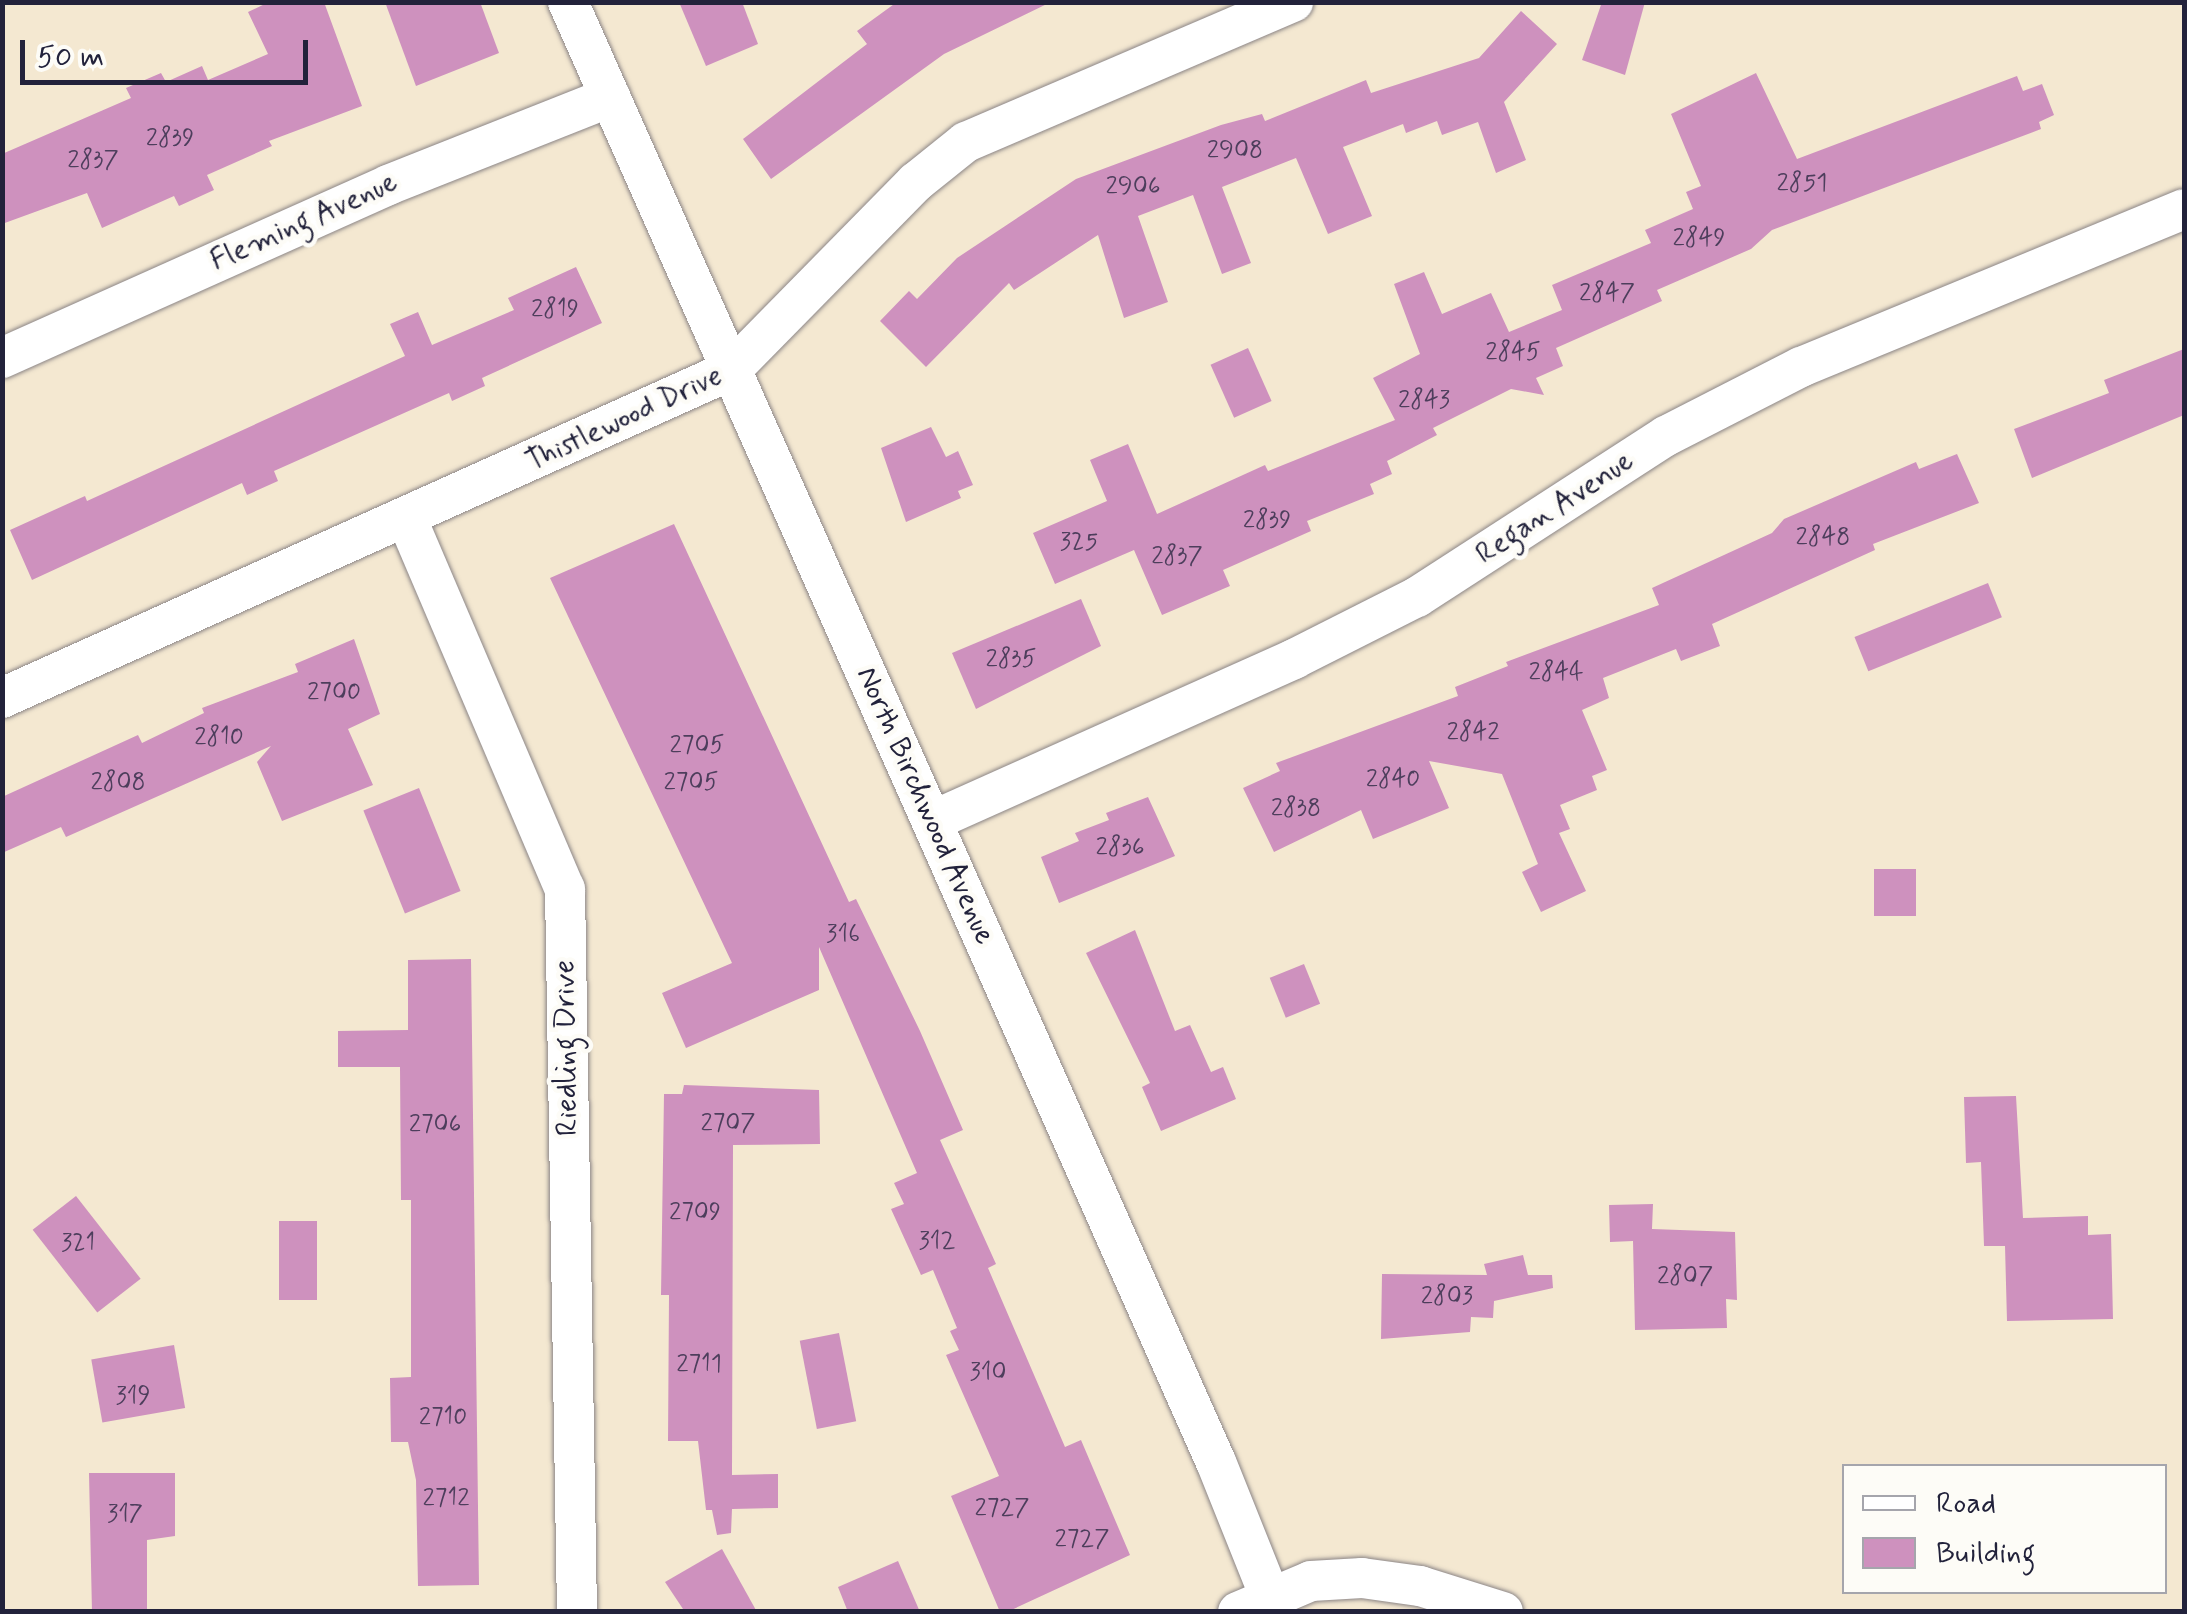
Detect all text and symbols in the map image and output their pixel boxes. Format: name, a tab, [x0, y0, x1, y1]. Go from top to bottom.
scale bar	[25, 20, 312, 82]
text: 50 m	[37, 38, 104, 77]
house number: 2839	[146, 124, 194, 154]
house number: 2908	[1207, 136, 1263, 166]
house number: 2837	[67, 146, 119, 176]
street label: Fleming Avenue	[201, 163, 407, 281]
house number: 2851	[1776, 169, 1828, 199]
house number: 2906	[1106, 172, 1160, 202]
house number: 2849	[1673, 224, 1725, 254]
house number: 2847	[1579, 279, 1635, 309]
house number: 2819	[531, 295, 579, 325]
house number: 2845	[1485, 338, 1541, 368]
street label: Thistlewood Drive	[520, 358, 728, 480]
house number: 2843	[1398, 386, 1450, 416]
street label: Regan Avenue	[1467, 442, 1643, 574]
house number: 2839	[1243, 506, 1291, 536]
house number: 2848	[1796, 523, 1850, 553]
house number: 325	[1060, 528, 1098, 558]
house number: 2837	[1151, 542, 1203, 572]
house number: 2835	[985, 645, 1037, 675]
street label: North Birchwood Avenue	[846, 658, 1004, 954]
house number: 2844	[1528, 658, 1584, 688]
house number: 2700	[307, 678, 361, 708]
house number: 2842	[1447, 718, 1499, 748]
house number: 2810	[194, 723, 244, 753]
house number: 2705	[670, 731, 724, 761]
house number: 2840	[1366, 765, 1420, 795]
house number: 2808	[90, 768, 146, 798]
house number: 2705	[664, 768, 718, 798]
house number: 2838	[1271, 794, 1321, 824]
house number: 2836	[1096, 833, 1144, 863]
house number: 316	[826, 920, 860, 950]
street label: Riedling Drive	[547, 961, 587, 1135]
house number: 2707	[700, 1109, 756, 1139]
house number: 2706	[409, 1110, 461, 1140]
house number: 2709	[669, 1198, 721, 1228]
house number: 312	[919, 1227, 955, 1257]
house number: 321	[61, 1229, 95, 1259]
house number: 2807	[1657, 1262, 1713, 1292]
house number: 2803	[1421, 1282, 1473, 1312]
house number: 2711	[676, 1350, 722, 1380]
house number: 310	[969, 1358, 1007, 1388]
house number: 319	[115, 1382, 151, 1412]
house number: 2710	[419, 1403, 467, 1433]
legend	[1842, 1464, 2167, 1594]
house number: 2712	[423, 1484, 469, 1514]
text: Road	[1936, 1484, 1996, 1523]
house number: 2727	[975, 1494, 1029, 1524]
house number: 317	[107, 1500, 143, 1530]
house number: 2727	[1055, 1525, 1109, 1555]
text: Building	[1936, 1534, 2035, 1573]

